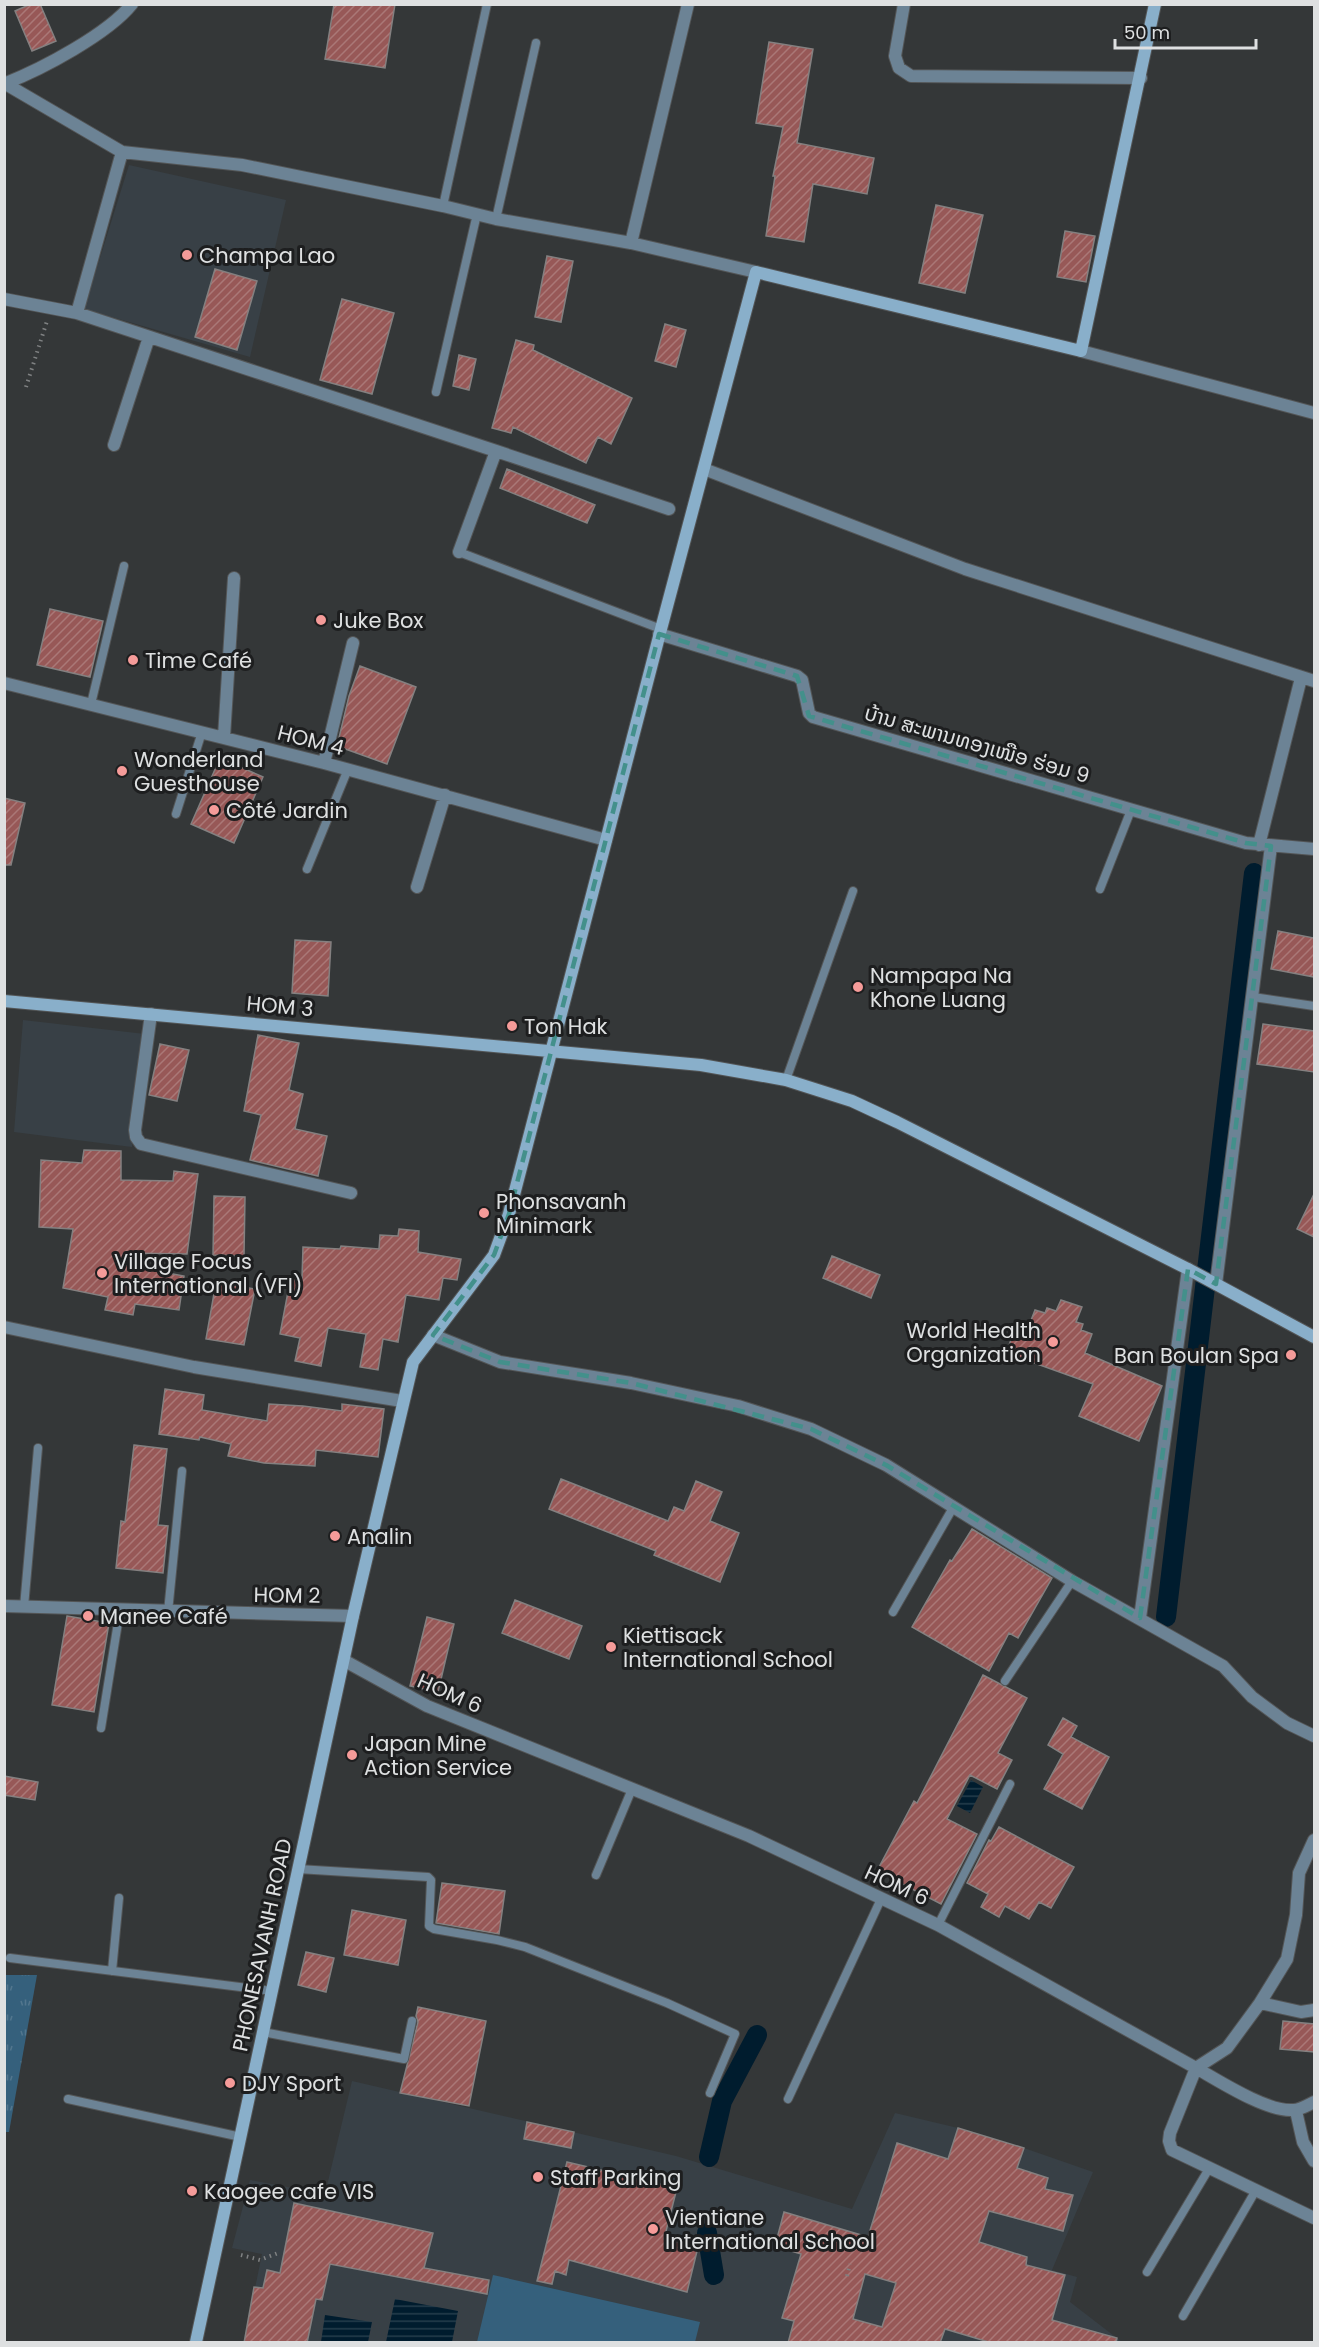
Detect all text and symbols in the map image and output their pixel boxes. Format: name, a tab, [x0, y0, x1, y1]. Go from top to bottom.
scale bar	[1115, 12, 1256, 50]
text: 50 m	[1124, 20, 1170, 45]
place label: Champa Lao	[199, 241, 335, 270]
marker: Champa Lao	[180, 248, 194, 262]
place label: Juke Box	[333, 606, 423, 635]
marker: Juke Box	[314, 613, 328, 627]
place label: Time Café	[145, 646, 252, 675]
marker: Time Café	[126, 653, 140, 667]
street label: ບ້ານ ສະພານທອງເໜືອ ຮ່ອມ 9	[861, 698, 1093, 790]
street label: HOM 4	[275, 718, 347, 762]
place label: Wonderland Guesthouse	[134, 745, 263, 798]
marker: Wonderland Guesthouse	[115, 764, 129, 778]
place label: Côté Jardin	[226, 796, 348, 825]
marker: Côté Jardin	[207, 803, 221, 817]
place label: Nampapa Na Khone Luang	[870, 961, 1012, 1014]
marker: Nampapa Na Khone Luang	[851, 980, 865, 994]
street label: HOM 3	[245, 989, 315, 1023]
place label: Ton Hak	[524, 1012, 608, 1041]
marker: Ton Hak	[505, 1019, 519, 1033]
place label: Phonsavanh Minimark	[496, 1187, 627, 1240]
marker: Phonsavanh Minimark	[477, 1206, 491, 1220]
place label: Village Focus International (VFI)	[114, 1247, 302, 1300]
marker: Village Focus International (VFI)	[95, 1266, 109, 1280]
place label: World Health Organization	[906, 1316, 1041, 1369]
marker: World Health Organization	[1046, 1335, 1060, 1349]
place label: Ban Boulan Spa	[1114, 1341, 1279, 1370]
marker: Ban Boulan Spa	[1284, 1348, 1298, 1362]
place label: Analin	[347, 1522, 413, 1551]
marker: Analin	[328, 1529, 342, 1543]
street label: HOM 2	[253, 1580, 321, 1610]
place label: Manee Café	[100, 1602, 228, 1631]
marker: Manee Café	[81, 1609, 95, 1623]
place label: Kiettisack International School	[623, 1621, 833, 1674]
marker: Kiettisack International School	[604, 1640, 618, 1654]
street label: HOM 6	[413, 1666, 487, 1720]
place label: Japan Mine Action Service	[364, 1729, 512, 1782]
marker: Japan Mine Action Service	[345, 1748, 359, 1762]
street label: PHONESAVANH ROAD	[225, 1836, 299, 2054]
street label: HOM 6	[860, 1857, 934, 1913]
place label: DJY Sport	[242, 2069, 341, 2098]
marker: DJY Sport	[223, 2076, 237, 2090]
place label: Staff Parking	[550, 2163, 681, 2192]
marker: Staff Parking	[531, 2170, 545, 2184]
place label: Kaogee cafe VIS	[204, 2177, 374, 2206]
marker: Kaogee cafe VIS	[185, 2184, 199, 2198]
place label: Vientiane International School	[665, 2203, 875, 2256]
marker: Vientiane International School	[646, 2222, 660, 2236]

